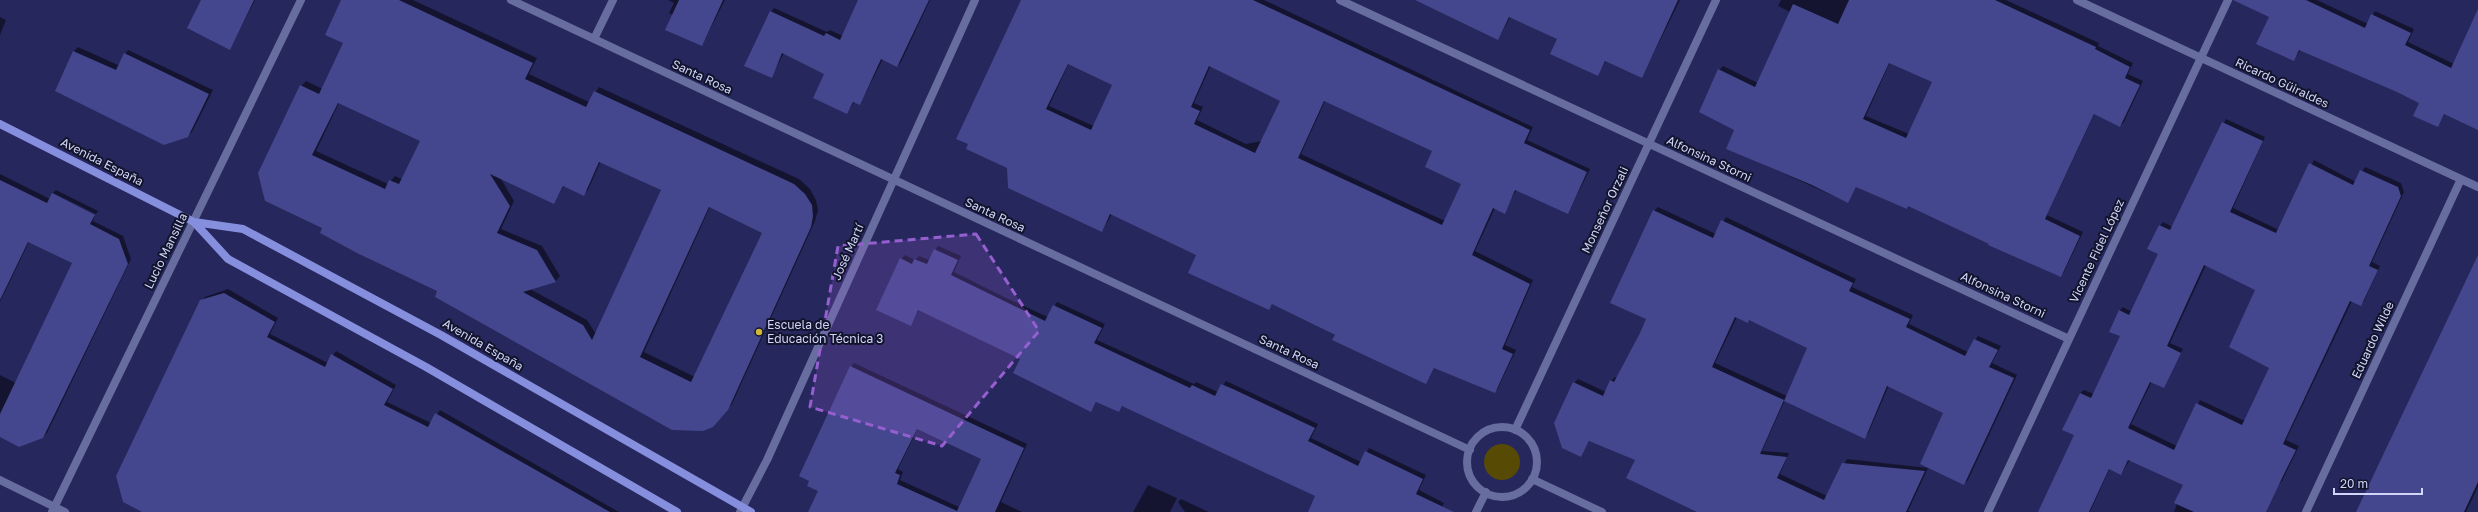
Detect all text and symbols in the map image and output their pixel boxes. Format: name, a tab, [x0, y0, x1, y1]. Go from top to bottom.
street label: Ricardo Güiraldes	[2233, 54, 2331, 111]
street label: Santa Rosa	[670, 56, 735, 97]
street label: Alfonsina Storni	[1664, 132, 1754, 185]
street label: Avenida España	[58, 134, 146, 189]
street label: Monseñor Orzali	[1578, 164, 1631, 256]
street label: Santa Rosa	[963, 194, 1028, 235]
street label: Vicente Fidel López	[2066, 197, 2127, 305]
street label: Lucio Mansilla	[141, 210, 190, 291]
street label: José Martí	[828, 221, 867, 282]
street label: Alfonsina Storni	[1958, 268, 2048, 321]
street label: Eduardo Wilde	[2348, 299, 2397, 381]
street label: Avenida España	[440, 315, 526, 374]
place label: Escuela de Educación Técnica 3	[767, 317, 883, 346]
marker: Escuela de Educación Técnica 3	[754, 327, 764, 337]
street label: Santa Rosa	[1257, 331, 1322, 372]
scale bar	[2334, 470, 2422, 496]
text: 20 m	[2340, 476, 2368, 491]

